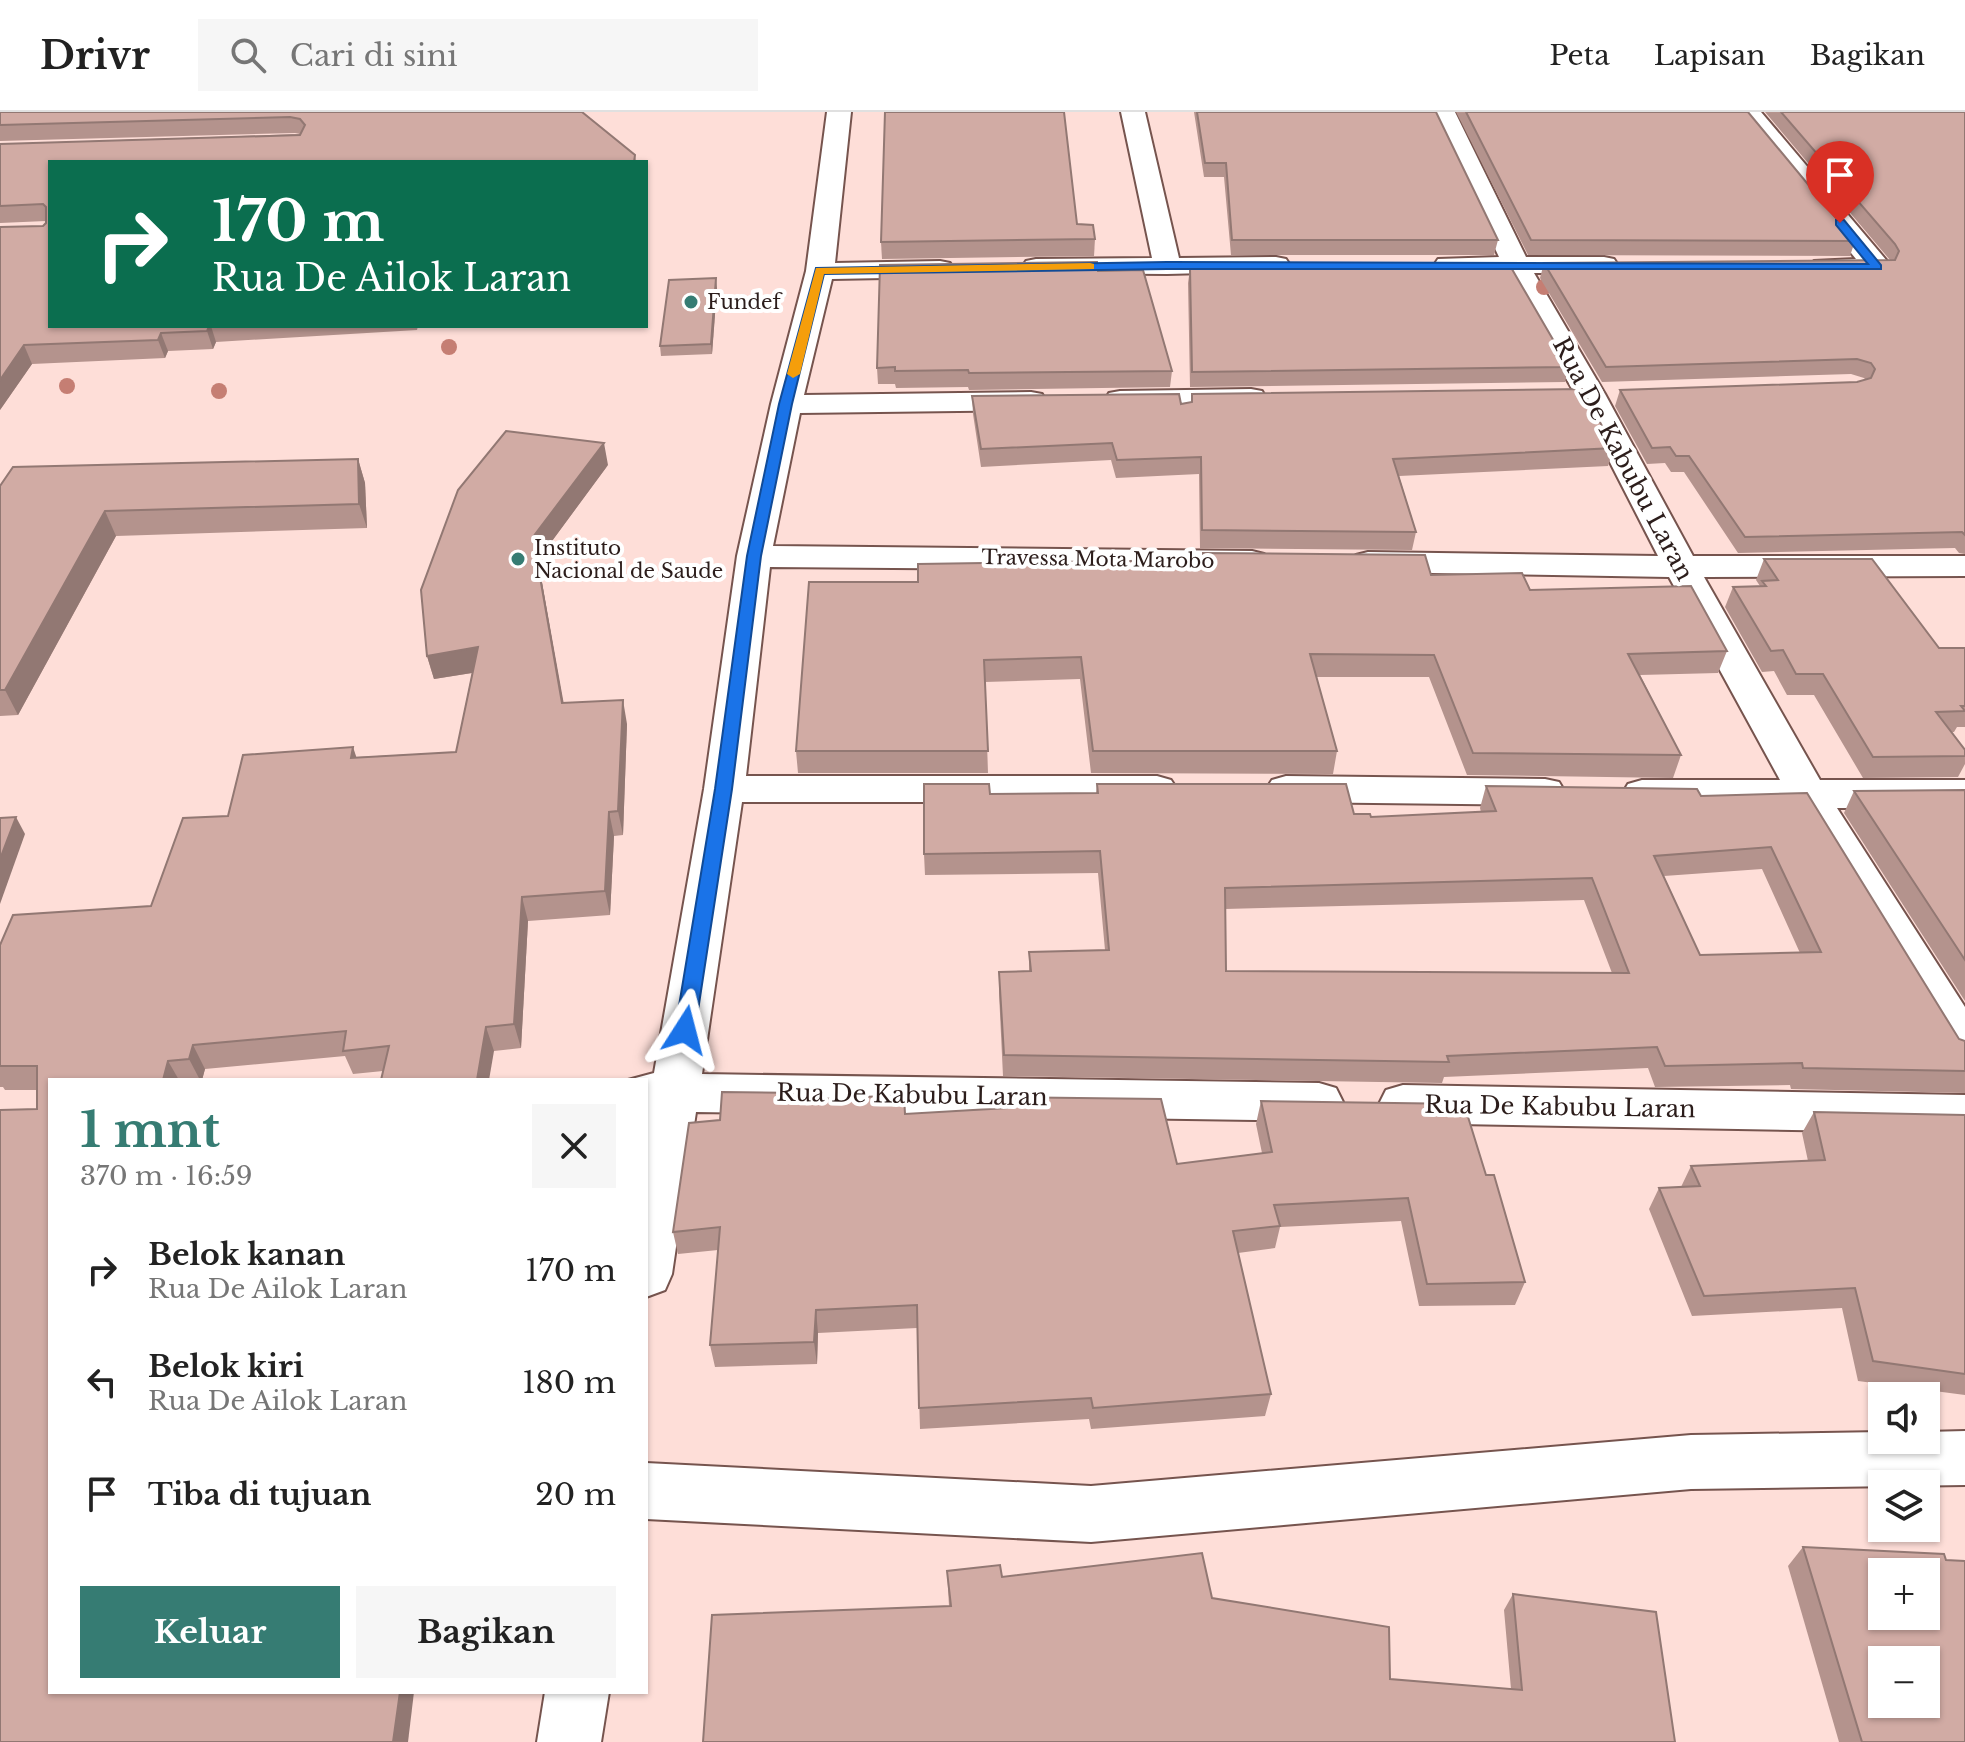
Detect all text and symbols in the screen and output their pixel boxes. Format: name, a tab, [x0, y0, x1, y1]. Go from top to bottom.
search box	[198, 19, 758, 91]
text: Drivr	[40, 32, 150, 79]
icon: search	[226, 33, 270, 77]
text: Cari di sini	[290, 37, 458, 74]
text: Peta	[1549, 38, 1610, 73]
text: Lapisan	[1654, 38, 1766, 73]
text: Bagikan	[1810, 38, 1925, 73]
pin	[1806, 141, 1874, 223]
icon: arrive	[1818, 153, 1862, 197]
text: 170 m	[212, 187, 384, 256]
icon: right	[80, 192, 184, 296]
text: Rua De Ailok Laran	[212, 256, 571, 301]
place label: Fundef	[707, 290, 784, 314]
marker: Fundef	[682, 293, 700, 311]
street label: Rua De Kabubu Laran	[1547, 332, 1700, 585]
place label: Instituto Nacional de Saude	[534, 536, 723, 583]
street label: Travessa Mota Marobo	[981, 545, 1215, 573]
marker: Instituto Nacional de Saude	[509, 550, 527, 568]
position arrow	[643, 988, 727, 1072]
street label: Rua De Kabubu Laran	[776, 1078, 1048, 1111]
street label: Rua De Kabubu Laran	[1424, 1090, 1696, 1123]
text: 1 mnt	[80, 1100, 220, 1160]
button: close	[532, 1104, 616, 1188]
text: 370 m · 16:59	[80, 1160, 253, 1192]
text: Belok kanan	[148, 1236, 345, 1273]
icon: right	[80, 1248, 124, 1292]
text: 170 m	[525, 1252, 616, 1289]
text: Rua De Ailok Laran	[148, 1273, 407, 1305]
text: Belok kiri	[148, 1348, 304, 1385]
icon: left	[80, 1360, 124, 1404]
text: 180 m	[522, 1364, 616, 1401]
map controls	[1868, 1382, 1940, 1718]
button: sound	[1868, 1382, 1940, 1454]
text: Rua De Ailok Laran	[148, 1385, 407, 1417]
button: layers	[1868, 1470, 1940, 1542]
icon: arrive	[80, 1472, 124, 1516]
text: Tiba di tujuan	[148, 1476, 371, 1513]
text: 20 m	[535, 1476, 616, 1513]
button: +	[1868, 1558, 1940, 1630]
button: Keluar	[80, 1586, 340, 1678]
button: Bagikan	[356, 1586, 616, 1678]
button: −	[1868, 1646, 1940, 1718]

